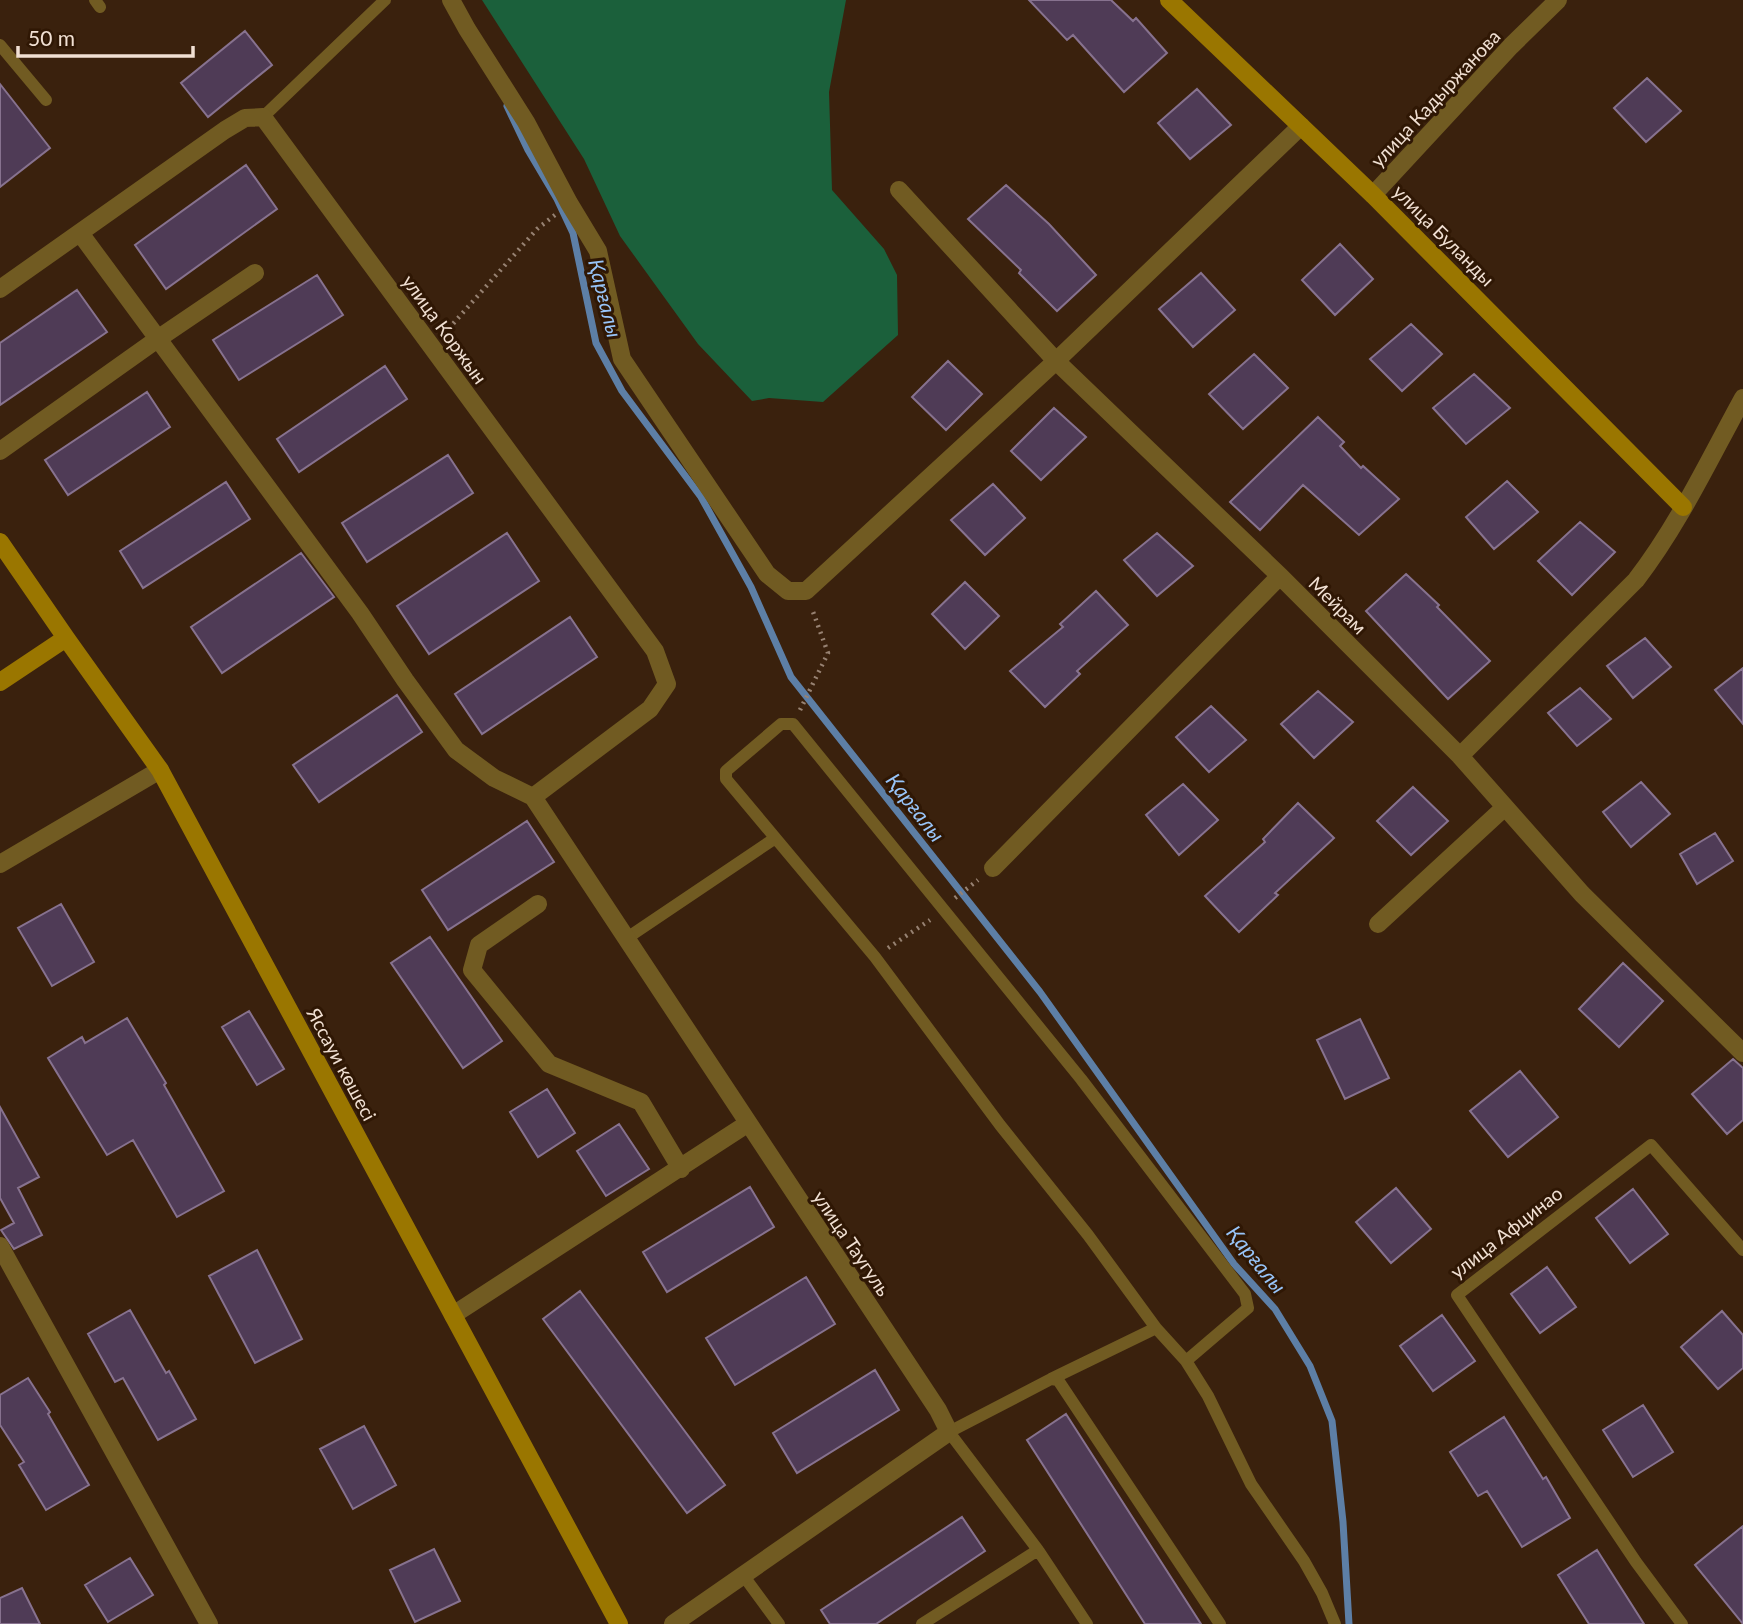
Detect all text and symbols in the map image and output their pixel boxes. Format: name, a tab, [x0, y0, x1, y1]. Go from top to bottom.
scale bar	[18, 14, 192, 58]
text: 50 m	[28, 25, 75, 50]
street label: улица Кадыржанова	[1365, 25, 1505, 171]
street label: улица Буланды	[1389, 180, 1499, 290]
water label: Қарғалы	[584, 256, 628, 340]
street label: улица Коржын	[398, 270, 492, 388]
street label: Мейрам	[1304, 571, 1372, 639]
water label: Қарғалы	[882, 768, 950, 846]
street label: Яссауи көшесі	[302, 1003, 381, 1124]
street label: улица Афцинао	[1445, 1181, 1567, 1283]
street label: улица Таугуль	[808, 1186, 896, 1300]
water label: Қарғалы	[1222, 1220, 1292, 1298]

